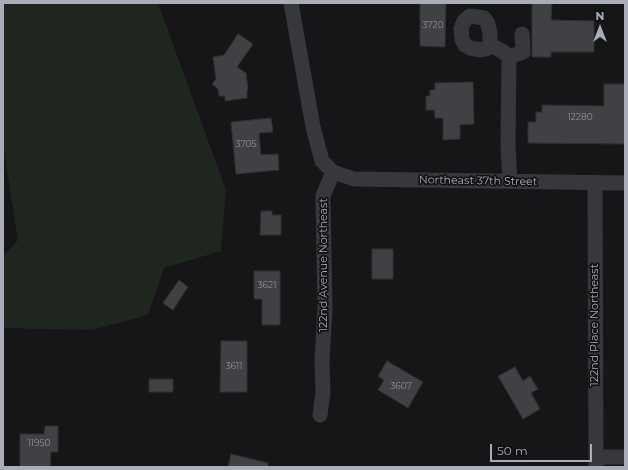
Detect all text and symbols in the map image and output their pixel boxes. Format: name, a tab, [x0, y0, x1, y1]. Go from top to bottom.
north arrow	[580, 8, 620, 48]
text: N	[596, 9, 604, 23]
house number: 3720	[422, 20, 444, 30]
house number: 12280	[567, 112, 593, 122]
house number: 3705	[235, 139, 257, 149]
street label: Northeast 37th Street	[419, 173, 537, 189]
street label: 122nd Avenue Northeast	[317, 198, 331, 332]
street label: 122nd Place Northeast	[588, 264, 602, 386]
house number: 3621	[258, 280, 276, 290]
house number: 3611	[225, 361, 243, 371]
house number: 3607	[390, 381, 412, 391]
scale bar	[492, 436, 594, 462]
house number: 11950	[27, 438, 51, 448]
text: 50 m	[497, 443, 528, 458]

